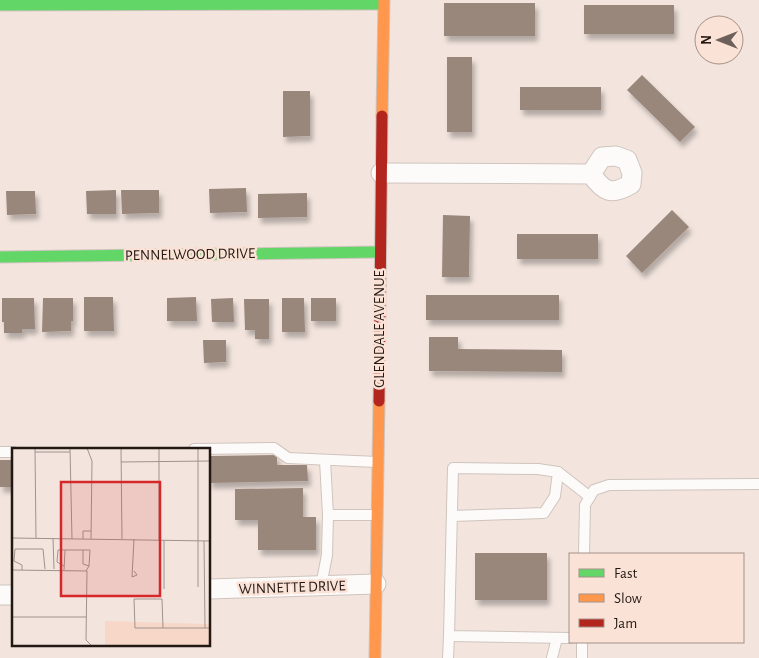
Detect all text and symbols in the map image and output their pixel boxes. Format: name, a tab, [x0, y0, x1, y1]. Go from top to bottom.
north arrow	[694, 15, 744, 65]
text: N	[700, 35, 714, 45]
street label: PENNELWOOD DRIVE	[125, 246, 255, 263]
street label: GLENDALE AVENUE	[372, 270, 387, 388]
inset map	[12, 448, 210, 646]
legend	[569, 553, 744, 643]
text: Fast	[614, 566, 638, 581]
street label: WINNETTE DRIVE	[238, 578, 346, 597]
text: Slow	[614, 591, 642, 606]
text: Jam	[614, 616, 637, 631]

